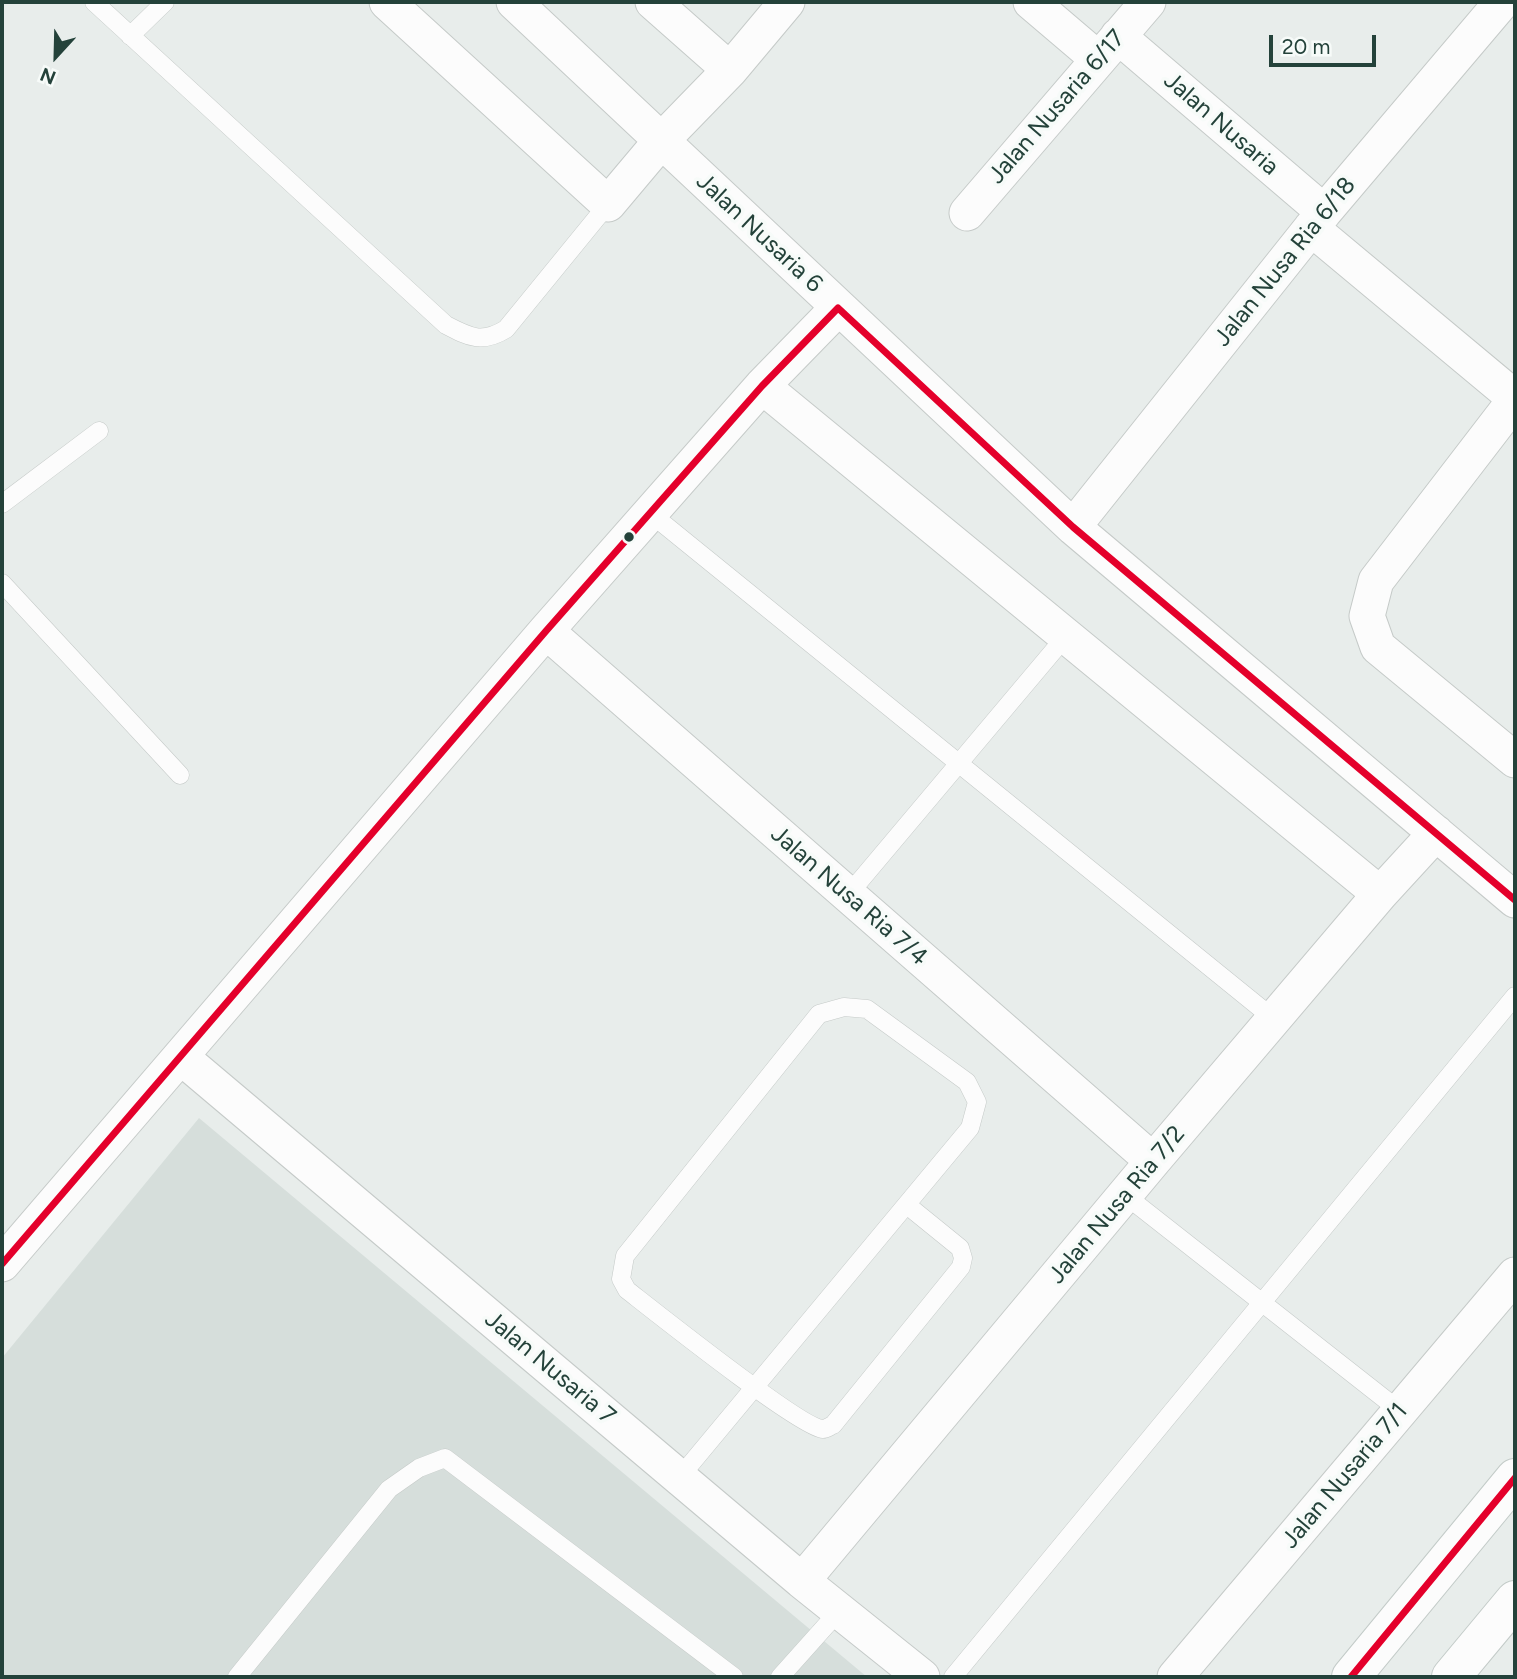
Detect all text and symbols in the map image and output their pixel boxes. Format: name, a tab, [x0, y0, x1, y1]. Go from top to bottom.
north arrow	[21, 21, 91, 91]
scale bar	[1272, 21, 1379, 65]
street label: Jalan Nusaria 6/17	[982, 24, 1132, 190]
text: 20 m	[1282, 34, 1330, 59]
text: N	[37, 63, 59, 89]
street label: Jalan Nusaria	[1158, 66, 1284, 182]
street label: Jalan Nusaria 6	[690, 167, 828, 299]
street label: Jalan Nusa Ria 6/18	[1208, 172, 1362, 352]
unlabelled marker	[622, 530, 636, 544]
street label: Jalan Nusa Ria 7/4	[765, 820, 933, 972]
street label: Jalan Nusa Ria 7/2	[1043, 1120, 1191, 1290]
street label: Jalan Nusaria 7	[479, 1305, 621, 1431]
street label: Jalan Nusaria 7/1	[1276, 1397, 1414, 1555]

